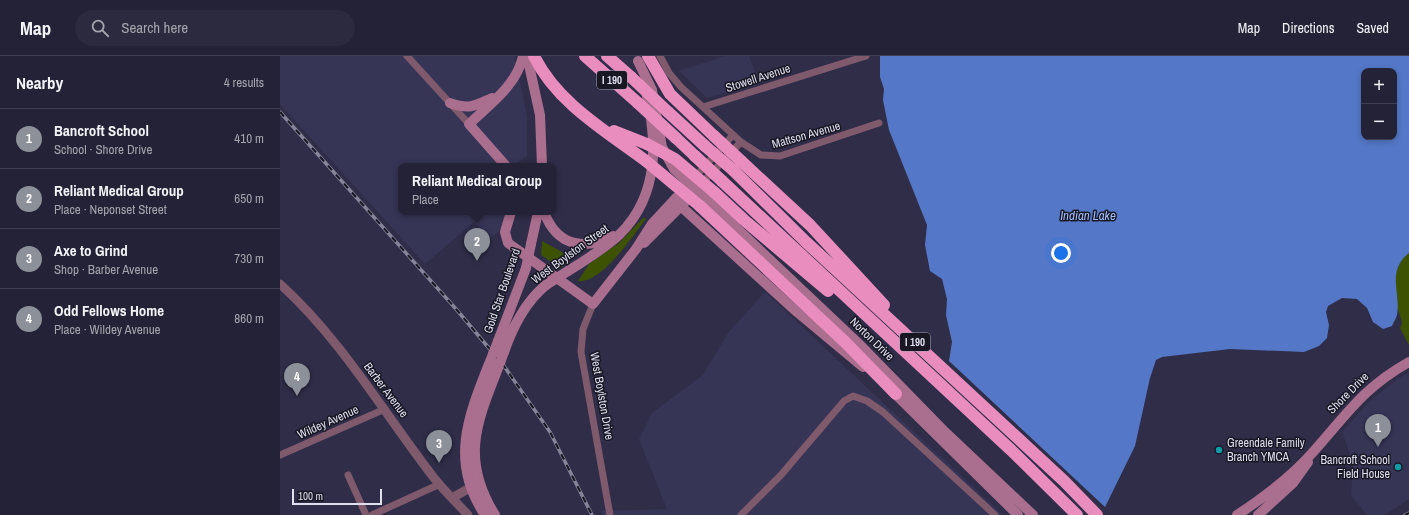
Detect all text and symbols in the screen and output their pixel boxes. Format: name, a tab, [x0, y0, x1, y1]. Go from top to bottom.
search box	[75, 10, 355, 46]
text: Map	[20, 15, 51, 41]
icon: search	[89, 17, 111, 39]
text: Search here	[121, 17, 188, 38]
text: Map	[1238, 19, 1260, 37]
text: Directions	[1282, 19, 1334, 37]
text: Saved	[1356, 19, 1389, 37]
street label: Stowell Avenue	[724, 60, 792, 96]
map controls	[1361, 68, 1397, 140]
button: +	[1361, 68, 1397, 104]
text: Nearby	[16, 71, 63, 94]
road number: I 190	[597, 71, 627, 89]
text: 4 results	[224, 74, 264, 91]
button: −	[1361, 104, 1397, 140]
street label: Mattson Avenue	[770, 118, 842, 152]
text: Bancroft School	[54, 120, 149, 141]
text: 1	[26, 130, 32, 147]
text: 410 m	[234, 130, 264, 147]
text: School · Shore Drive	[54, 141, 152, 158]
popup	[398, 163, 556, 215]
text: Reliant Medical Group	[412, 170, 542, 191]
text: Reliant Medical Group	[54, 180, 184, 201]
text: 2	[26, 190, 32, 207]
text: 650 m	[234, 190, 264, 207]
text: Place	[412, 191, 439, 208]
text: Place · Neponset Street	[54, 201, 167, 218]
water label: Indian Lake	[1060, 207, 1116, 224]
street label: West Boylston Street	[528, 220, 612, 287]
pin: 2	[464, 228, 490, 261]
text: Axe to Grind	[54, 240, 128, 261]
your location	[1051, 243, 1071, 263]
street label: Gold Star Boulevard	[480, 247, 524, 335]
text: 3	[26, 250, 32, 267]
text: 730 m	[234, 250, 264, 267]
text: Shop · Barber Avenue	[54, 261, 158, 278]
text: Odd Fellows Home	[54, 300, 164, 321]
text: 4	[26, 310, 32, 327]
text: 860 m	[234, 310, 264, 327]
street label: Norton Drive	[846, 314, 898, 364]
text: Place · Wildey Avenue	[54, 321, 160, 338]
road number: I 190	[900, 333, 930, 351]
street label: West Boylston Drive	[586, 351, 618, 441]
street label: Barber Avenue	[360, 359, 412, 421]
pin: 4	[284, 363, 310, 396]
street label: Shore Drive	[1324, 369, 1372, 417]
street label: Wildey Avenue	[295, 401, 361, 443]
pin: 1	[1365, 414, 1391, 447]
pin: 3	[426, 430, 452, 463]
place label: Greendale Family Branch YMCA	[1227, 435, 1305, 465]
marker: Greendale Family Branch YMCA	[1214, 445, 1224, 455]
place label: Bancroft School Field House	[1321, 452, 1390, 482]
marker: Bancroft School Field House	[1393, 462, 1403, 472]
scale bar	[292, 487, 382, 506]
text: 100 m	[298, 489, 323, 503]

